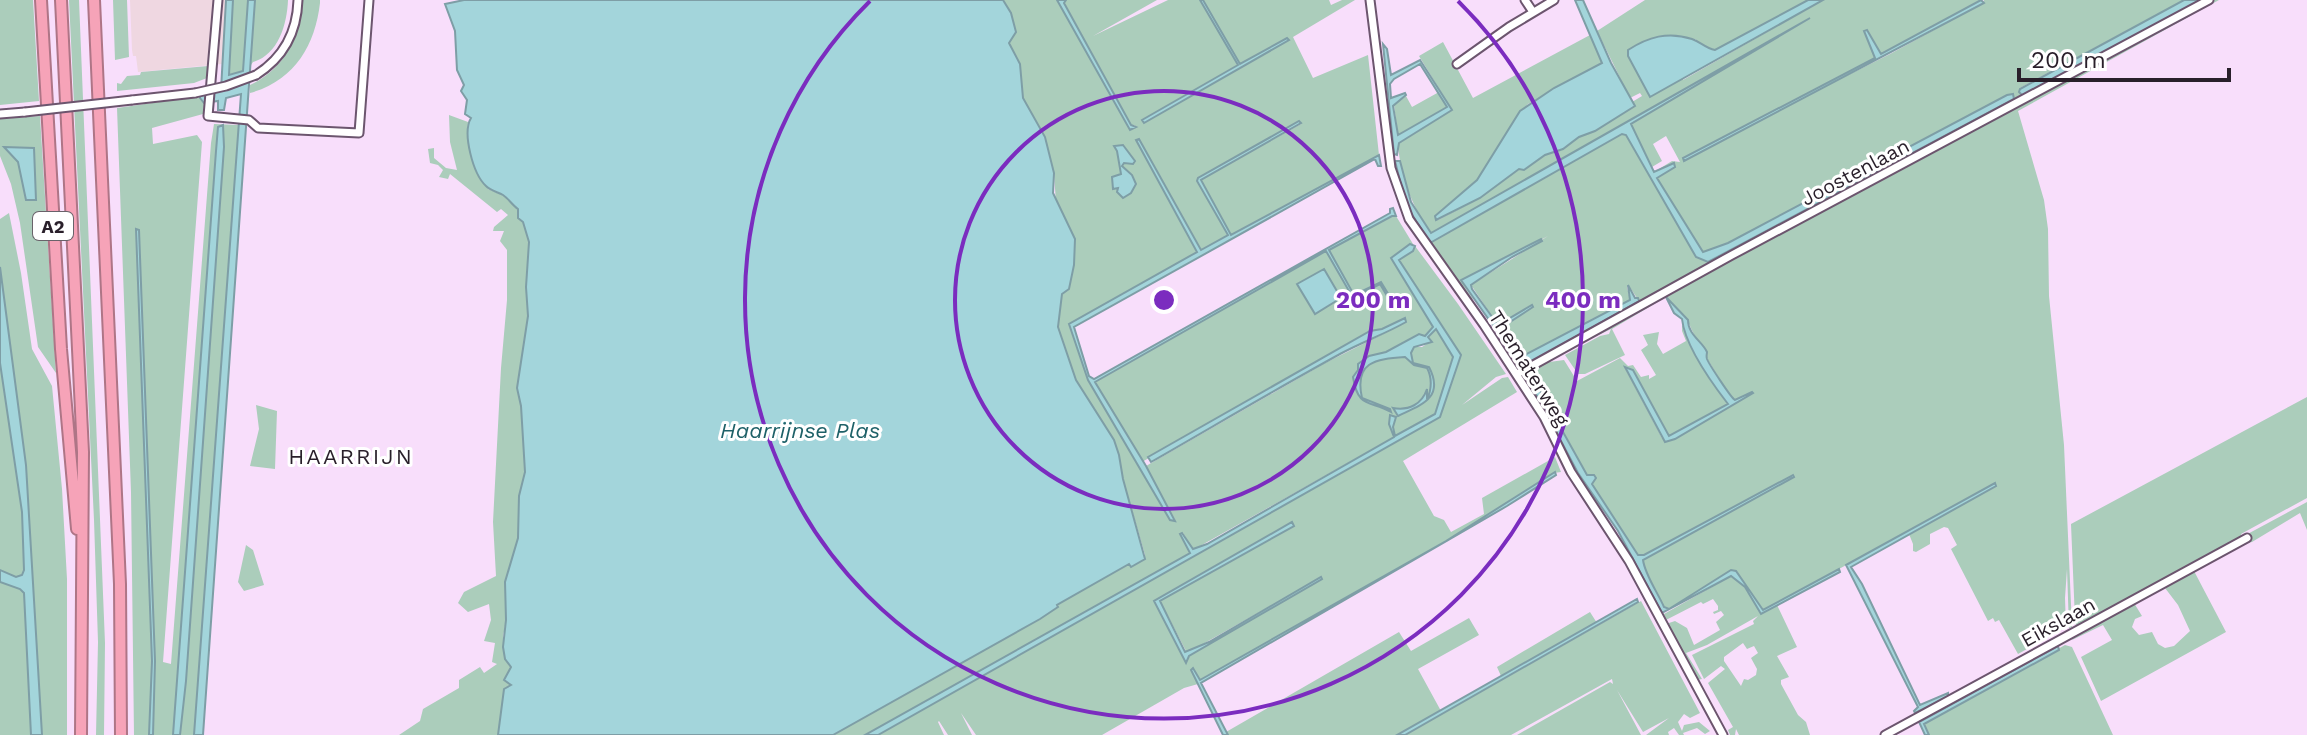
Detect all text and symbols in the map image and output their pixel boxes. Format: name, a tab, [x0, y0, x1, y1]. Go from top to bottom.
scale bar	[2019, 32, 2229, 82]
text: 200 m	[2031, 46, 2106, 74]
street label: Joostenlaan	[1797, 133, 1913, 211]
road number: A2	[33, 212, 73, 240]
centre of rings	[1150, 286, 1178, 314]
text: 200 m	[1336, 286, 1410, 314]
text: 400 m	[1545, 286, 1621, 314]
street label: Thematerweg	[1484, 306, 1574, 431]
water label: Haarrijnse Plas	[720, 418, 880, 443]
district label: HAARRIJN	[288, 444, 414, 469]
street label: Eikslaan	[2017, 592, 2099, 652]

